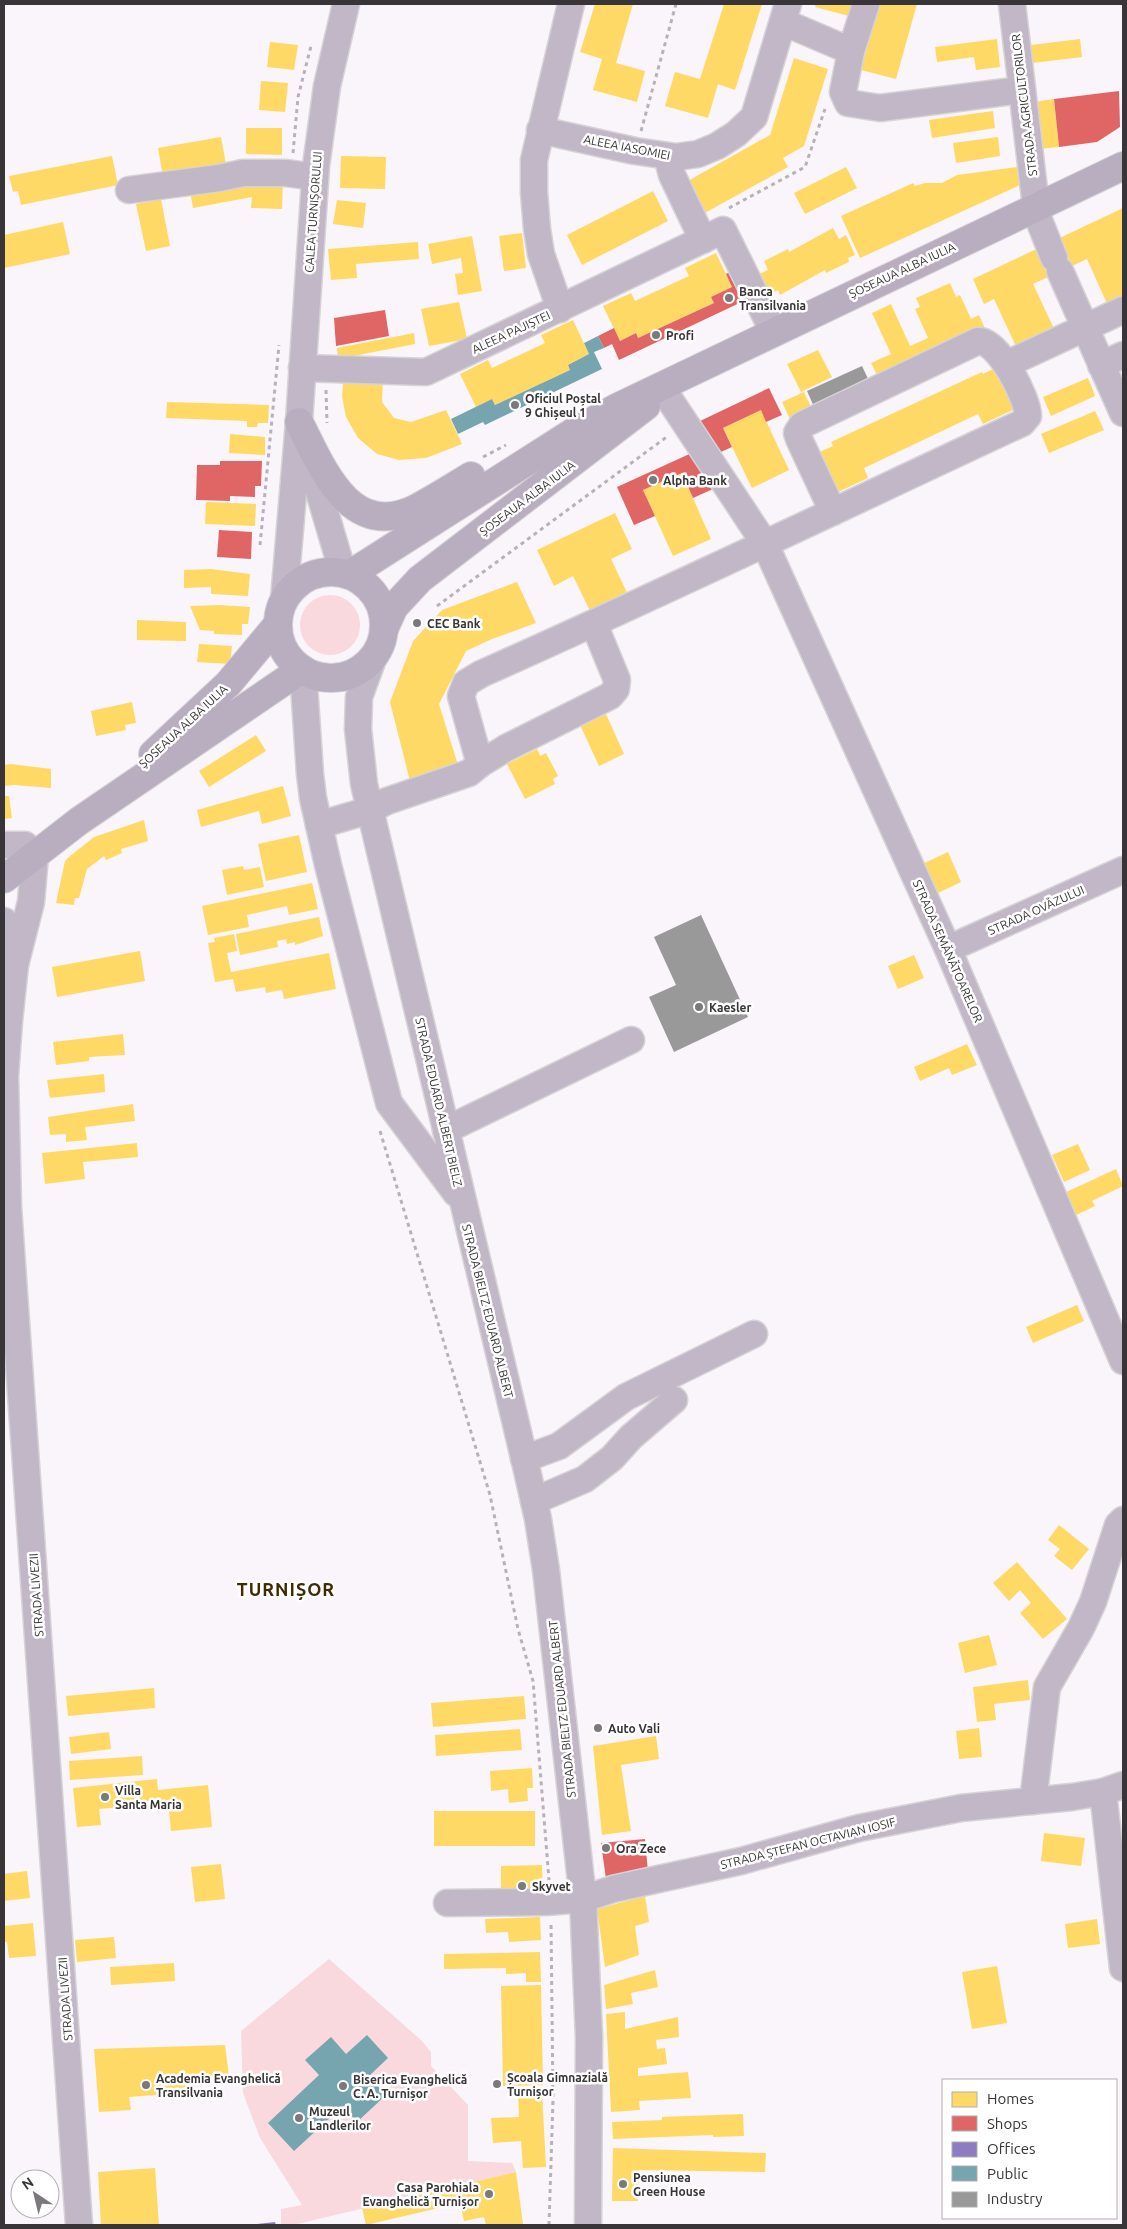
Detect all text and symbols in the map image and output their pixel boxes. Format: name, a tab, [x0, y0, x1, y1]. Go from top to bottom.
street label: STRADA AGRICULTORILOR	[1009, 33, 1039, 177]
street label: ALEEA IASOMIEI	[583, 132, 671, 162]
street label: CALEA TURNIȘORULUI	[302, 151, 324, 273]
street label: ȘOSEAUA ALBA IULIA	[847, 240, 957, 300]
place label: Banca Transilvania	[739, 285, 806, 312]
marker: Banca Transilvania	[723, 292, 735, 304]
street label: ALEEA PAJIȘTEI	[470, 308, 552, 356]
marker: Profi	[650, 329, 662, 341]
place label: Profi	[666, 329, 694, 342]
place label: Oficiul Poștal 9 Ghișeul 1	[525, 392, 601, 420]
marker: Oficiul Poștal 9 Ghișeul 1	[509, 399, 521, 411]
street label: ȘOSEAUA ALBA IULIA	[477, 458, 577, 538]
marker: Alpha Bank	[647, 474, 659, 486]
place label: Alpha Bank	[663, 474, 727, 487]
marker: CEC Bank	[411, 617, 423, 629]
place label: CEC Bank	[427, 617, 481, 630]
street label: ȘOSEAUA ALBA IULIA	[136, 682, 230, 770]
street label: STRADA SEMĂNĂTOARELOR	[911, 878, 986, 1025]
street label: STRADA OVĂZULUI	[986, 883, 1086, 937]
marker: Kaesler	[693, 1001, 705, 1013]
place label: Kaesler	[709, 1001, 752, 1014]
street label: STRADA EDUARD ALBERT BIELZ	[413, 1016, 465, 1188]
street label: STRADA BIELTZ EDUARD ALBERT	[460, 1223, 516, 1399]
street label: STRADA LIVEZII	[27, 1553, 45, 1637]
district label: TURNIȘOR	[237, 1579, 335, 1600]
street label: STRADA BIELTZ EDUARD ALBERT	[546, 1619, 578, 1798]
marker: Auto Vali	[592, 1722, 604, 1734]
place label: Auto Vali	[608, 1722, 660, 1735]
place label: Villa Santa Maria	[115, 1784, 182, 1811]
marker: Villa Santa Maria	[99, 1791, 111, 1803]
street label: STRADA ȘTEFAN OCTAVIAN IOSIF	[719, 1815, 897, 1871]
marker: Ora Zece	[600, 1842, 612, 1854]
place label: Ora Zece	[616, 1842, 666, 1855]
marker: Skyvet	[516, 1880, 528, 1892]
place label: Skyvet	[532, 1880, 571, 1893]
street label: STRADA LIVEZII	[56, 1957, 74, 2041]
place label: Școala Gimnazială Turnișor	[507, 2071, 608, 2099]
place label: Academia Evanghelică Transilvania	[156, 2072, 281, 2099]
place label: Biserica Evanghelică C. A. Turnișor	[353, 2073, 467, 2101]
marker: Școala Gimnazială Turnișor	[491, 2078, 503, 2090]
marker: Academia Evanghelică Transilvania	[140, 2079, 152, 2091]
legend	[942, 2079, 1117, 2219]
marker: Biserica Evanghelică C. A. Turnișor	[337, 2080, 349, 2092]
text: Homes	[987, 2090, 1034, 2107]
place label: Muzeul Landlerilor	[309, 2105, 371, 2132]
marker: Muzeul Landlerilor	[293, 2112, 305, 2124]
text: Shops	[987, 2115, 1028, 2132]
text: Offices	[987, 2140, 1035, 2157]
text: Public	[987, 2165, 1028, 2182]
north arrow	[10, 2169, 60, 2219]
place label: Pensiunea Green House	[633, 2171, 705, 2198]
text: N	[19, 2174, 36, 2193]
marker: Pensiunea Green House	[617, 2178, 629, 2190]
place label: Casa Parohiala Evanghelică Turnișor	[362, 2181, 479, 2209]
marker: Casa Parohiala Evanghelică Turnișor	[483, 2188, 495, 2200]
text: Industry	[987, 2190, 1042, 2207]

